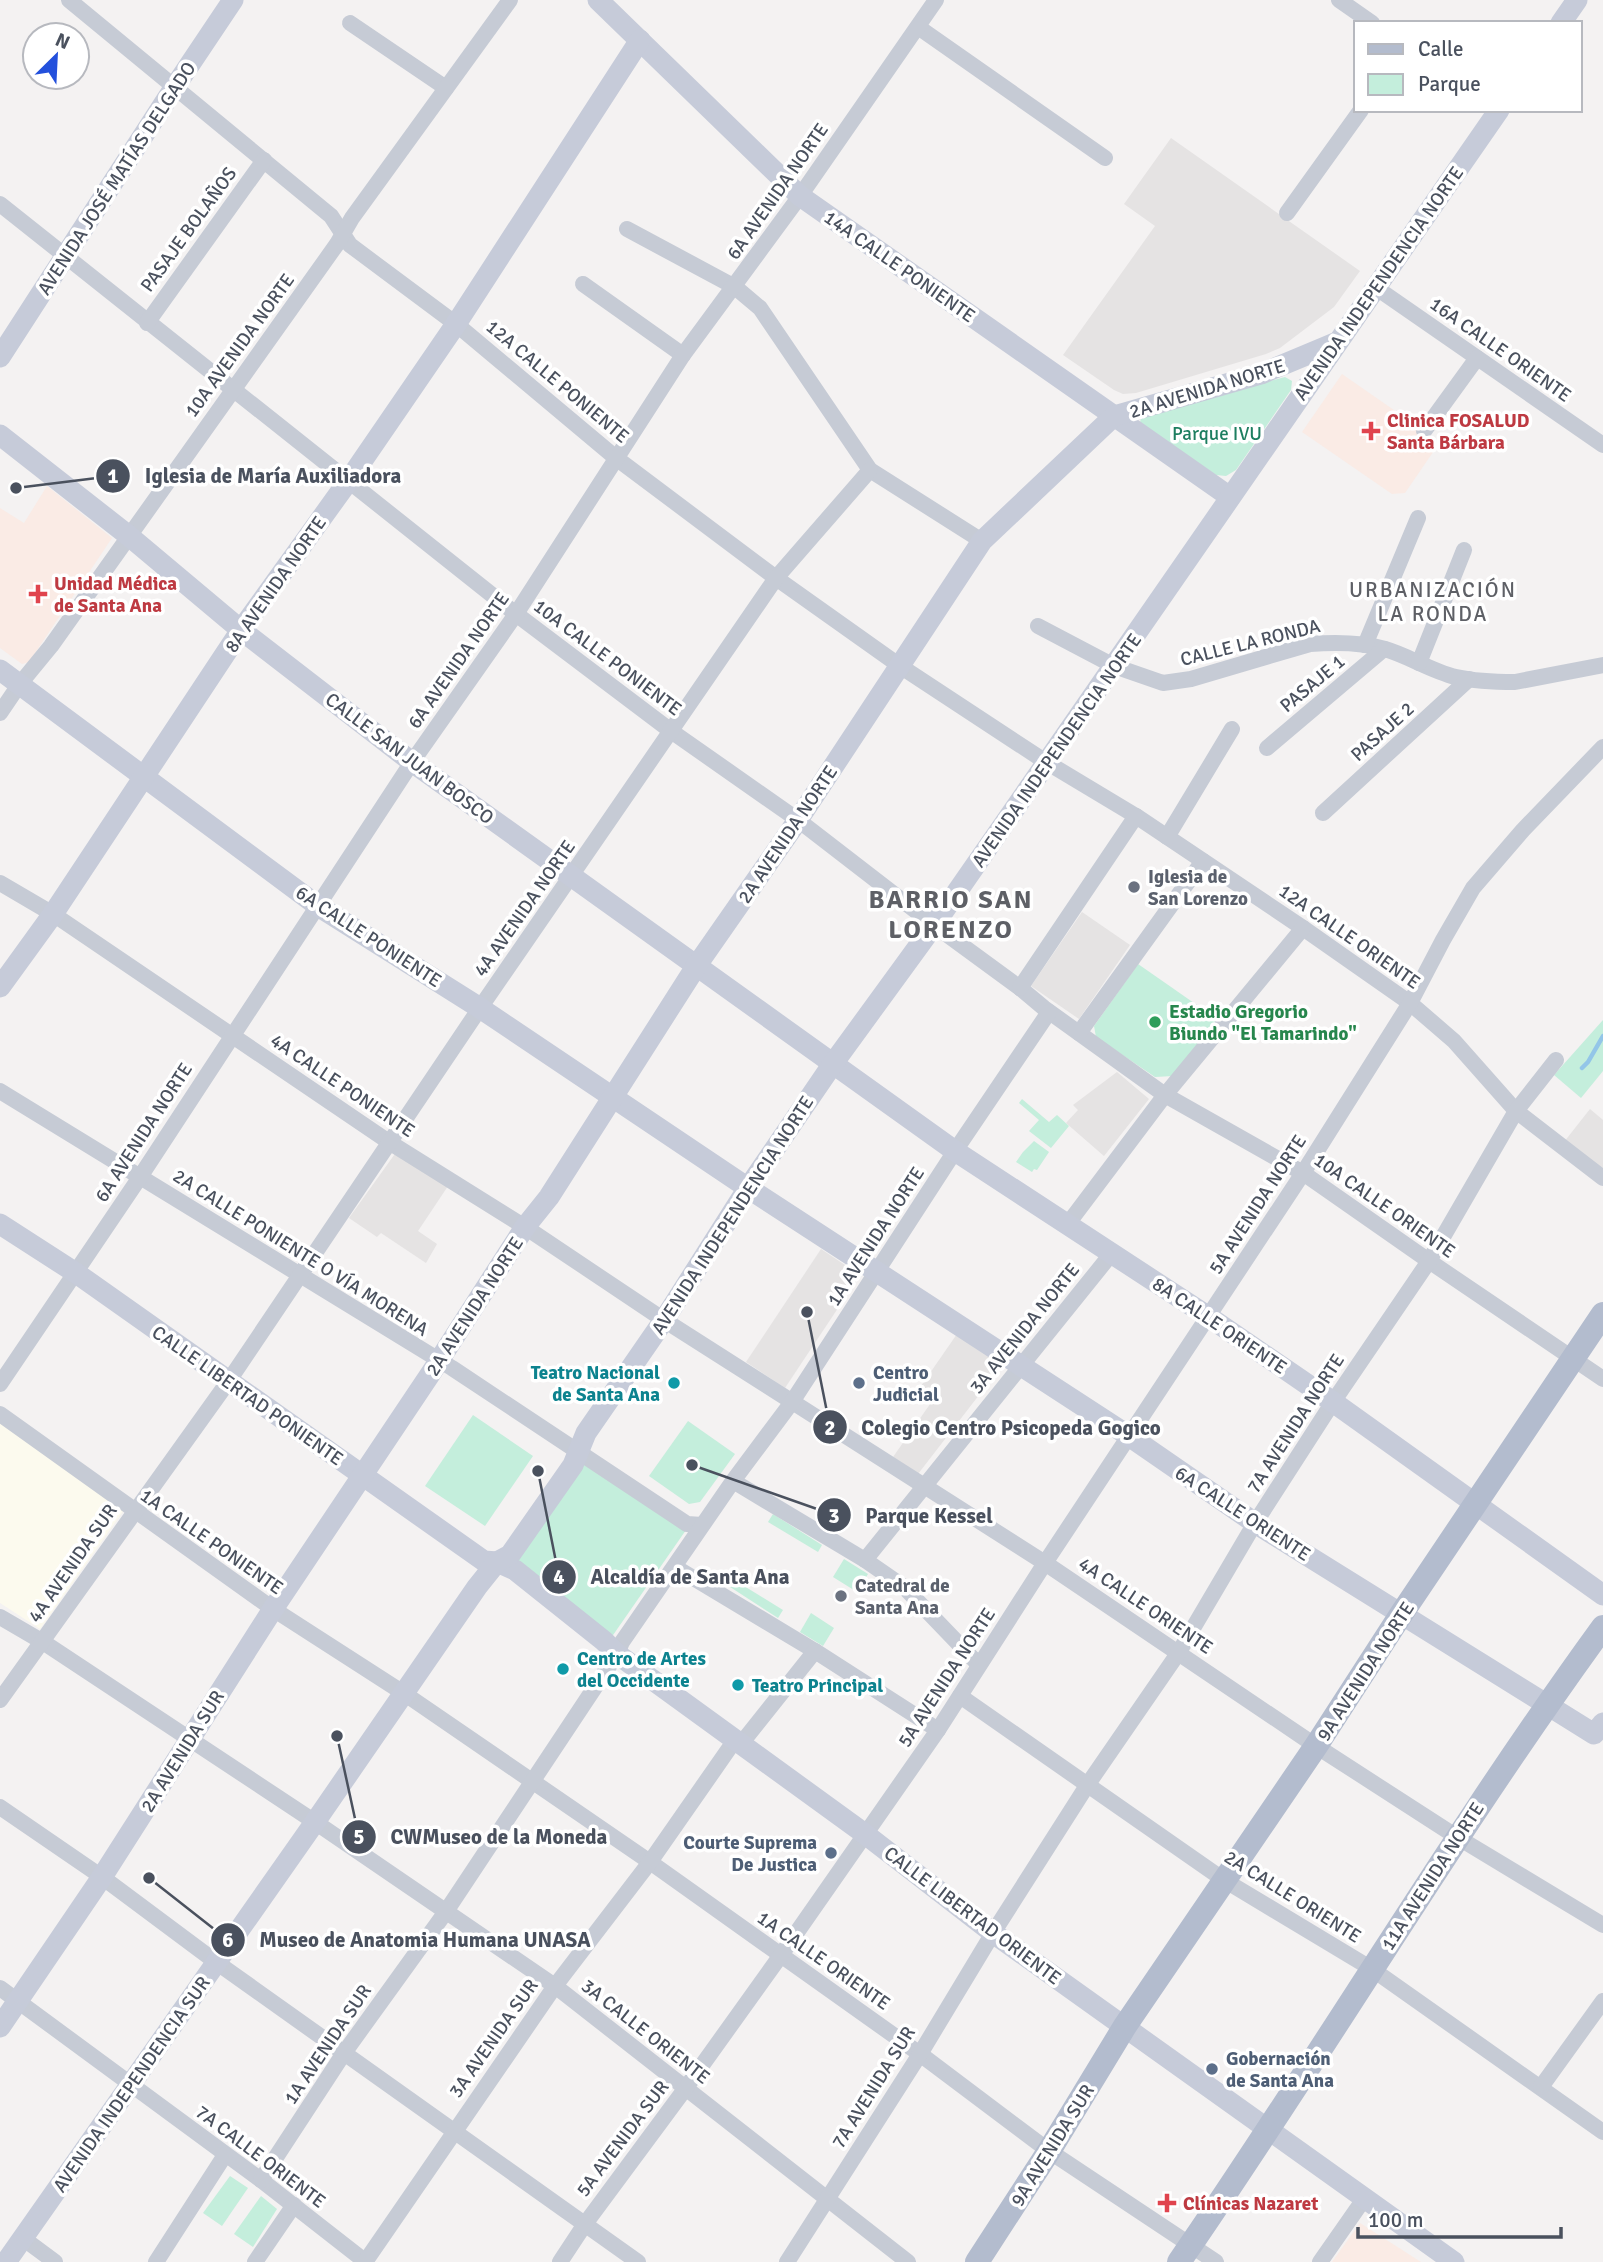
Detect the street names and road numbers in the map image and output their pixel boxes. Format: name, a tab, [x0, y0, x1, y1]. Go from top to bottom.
street label: AVENIDA JOSÉ MATÍAS DELGADO	[32, 57, 201, 300]
street label: 6A AVENIDA NORTE	[722, 119, 834, 265]
street label: PASAJE BOLAÑOS	[135, 162, 242, 297]
street label: AVENIDA INDEPENDENCIA NORTE	[1289, 162, 1469, 405]
street label: 14A CALLE PONIENTE	[819, 206, 980, 328]
street label: 10A AVENIDA NORTE	[180, 269, 300, 422]
street label: 16A CALLE ORIENTE	[1425, 292, 1576, 408]
street label: 12A CALLE PONIENTE	[481, 315, 634, 449]
street label: 2A AVENIDA NORTE	[1127, 354, 1288, 424]
street label: 8A AVENIDA NORTE	[220, 512, 332, 658]
street label: 6A AVENIDA NORTE	[403, 588, 515, 734]
street label: 10A CALLE PONIENTE	[529, 594, 686, 721]
street label: CALLE LA RONDA	[1178, 614, 1323, 672]
street label: AVENIDA INDEPENDENCIA NORTE	[967, 629, 1147, 872]
street label: PASAJE 1	[1275, 650, 1350, 718]
street label: CALLE SAN JUAN BOSCO	[321, 688, 498, 830]
street label: PASAJE 2	[1346, 697, 1420, 767]
street label: 2A AVENIDA NORTE	[733, 761, 843, 908]
street label: 4A AVENIDA NORTE	[469, 836, 581, 982]
street label: 12A CALLE ORIENTE	[1274, 879, 1425, 995]
street label: 6A CALLE PONIENTE	[291, 881, 446, 993]
street label: 4A CALLE PONIENTE	[266, 1029, 419, 1143]
street label: 6A AVENIDA NORTE	[90, 1058, 198, 1207]
street label: AVENIDA INDEPENDENCIA NORTE	[646, 1092, 819, 1340]
street label: 5A AVENIDA NORTE	[1204, 1130, 1312, 1279]
street label: 10A CALLE ORIENTE	[1309, 1148, 1460, 1264]
street label: 1A AVENIDA NORTE	[822, 1162, 930, 1311]
street label: 2A CALLE PONIENTE O VÍA MORENA	[168, 1164, 433, 1342]
street label: 2A AVENIDA NORTE	[421, 1232, 529, 1381]
street label: 3A AVENIDA NORTE	[965, 1258, 1085, 1399]
street label: 8A CALLE ORIENTE	[1148, 1272, 1291, 1380]
street label: CALLE LIBERTAD PONIENTE	[147, 1321, 348, 1471]
street label: 7A AVENIDA NORTE	[1242, 1349, 1350, 1498]
street label: 6A CALLE ORIENTE	[1170, 1461, 1315, 1567]
street label: 1A CALLE PONIENTE	[135, 1483, 288, 1600]
street label: 4A AVENIDA SUR	[23, 1500, 123, 1628]
street label: 4A CALLE ORIENTE	[1074, 1552, 1217, 1660]
street label: 9A AVENIDA NORTE	[1312, 1597, 1420, 1746]
street label: 5A AVENIDA NORTE	[893, 1603, 1001, 1752]
street label: 2A AVENIDA SUR	[136, 1686, 230, 1817]
street label: 11A AVENIDA NORTE	[1376, 1798, 1490, 1955]
street label: CALLE LIBERTAD ORIENTE	[879, 1841, 1066, 1990]
street label: 2A CALLE ORIENTE	[1220, 1845, 1365, 1949]
street label: 1A CALLE ORIENTE	[752, 1906, 895, 2016]
street label: AVENIDA INDEPENDENCIA SUR	[48, 1972, 216, 2197]
street label: 3A CALLE ORIENTE	[576, 1974, 715, 2090]
street label: 3A AVENIDA SUR	[444, 1975, 544, 2103]
street label: 1A AVENIDA SUR	[279, 1980, 377, 2109]
street label: 7A AVENIDA SUR	[827, 2022, 921, 2153]
street label: 5A AVENIDA SUR	[571, 2076, 674, 2201]
street label: 9A AVENIDA SUR	[1006, 2080, 1100, 2211]
street label: 7A CALLE ORIENTE	[191, 2100, 330, 2214]

